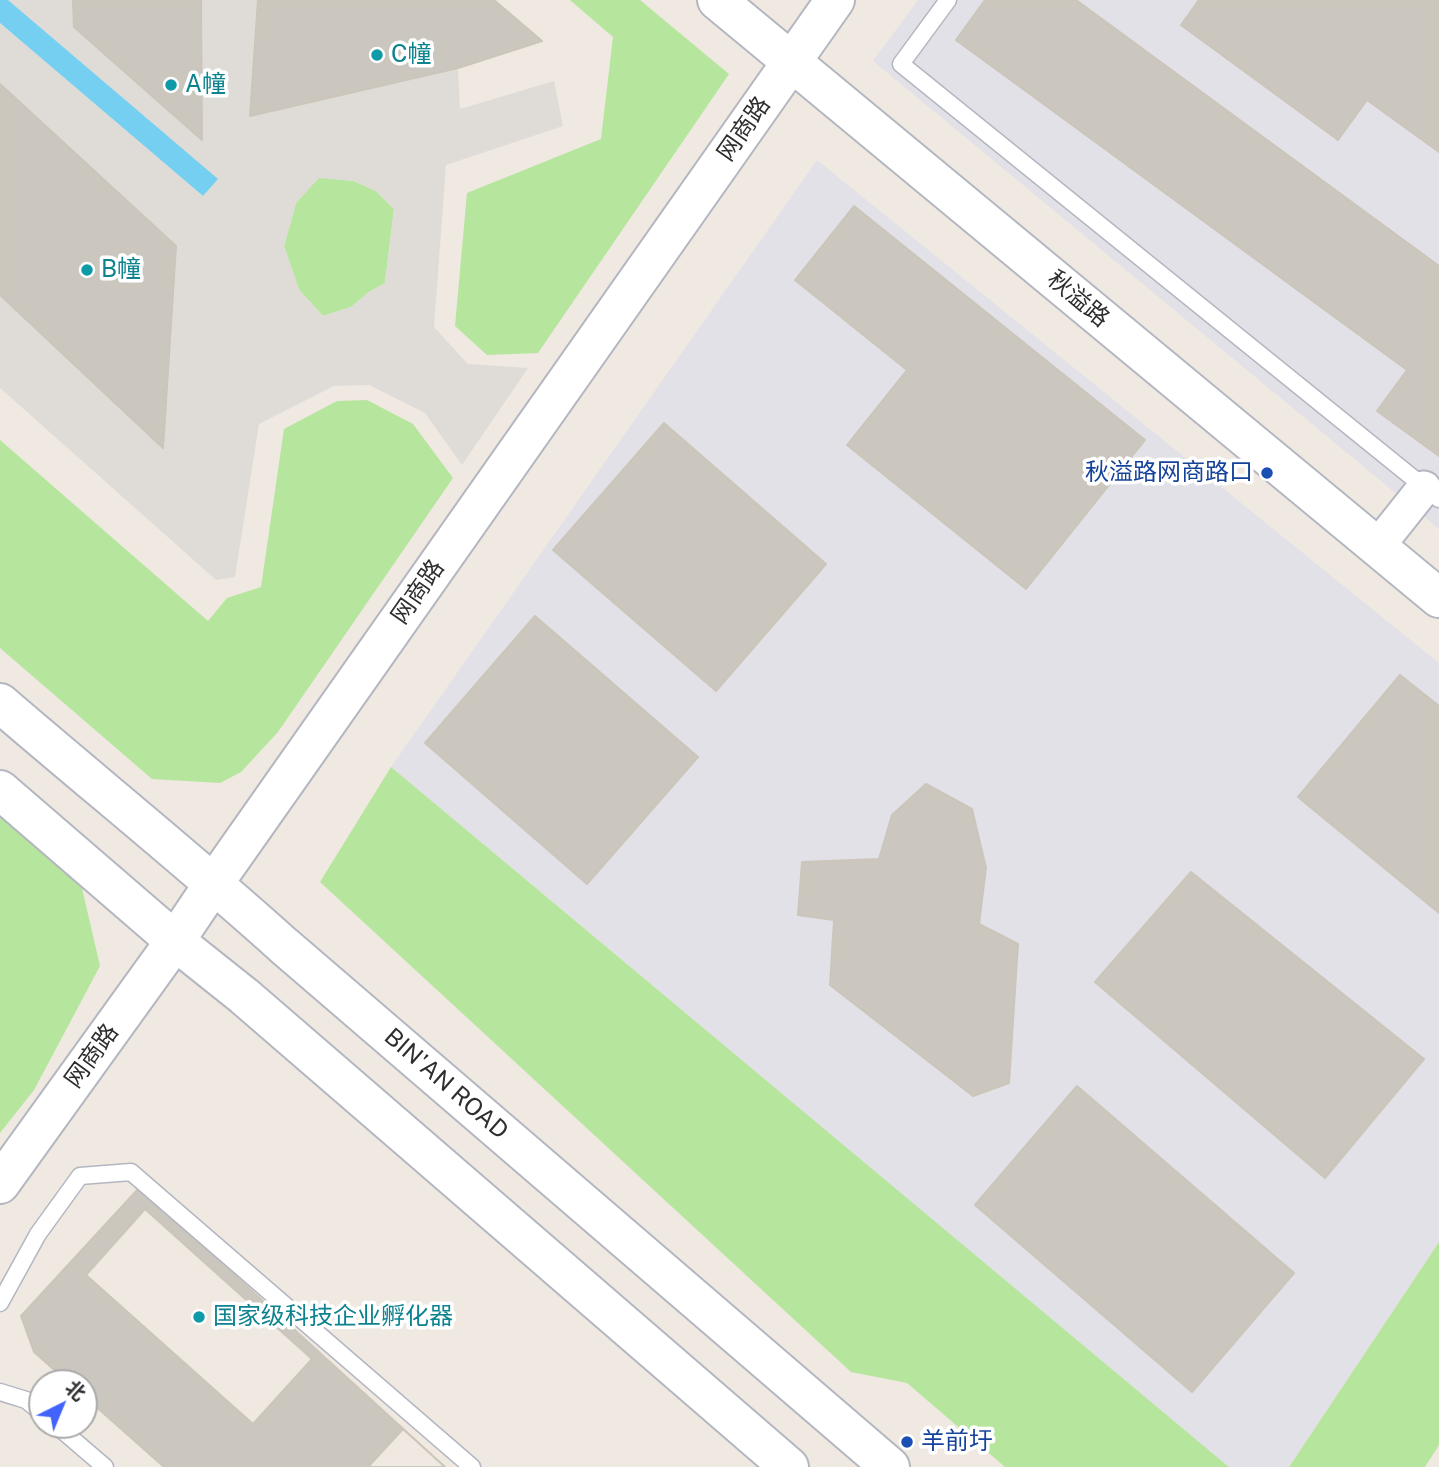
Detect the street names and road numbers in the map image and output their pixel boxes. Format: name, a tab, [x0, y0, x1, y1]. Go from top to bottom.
street label: 网商路	[712, 91, 776, 167]
street label: 秋溢路	[1041, 265, 1115, 333]
street label: 网商路	[386, 554, 450, 630]
street label: 网商路	[59, 1018, 125, 1094]
street label: BIN'AN ROAD	[378, 1022, 514, 1146]

